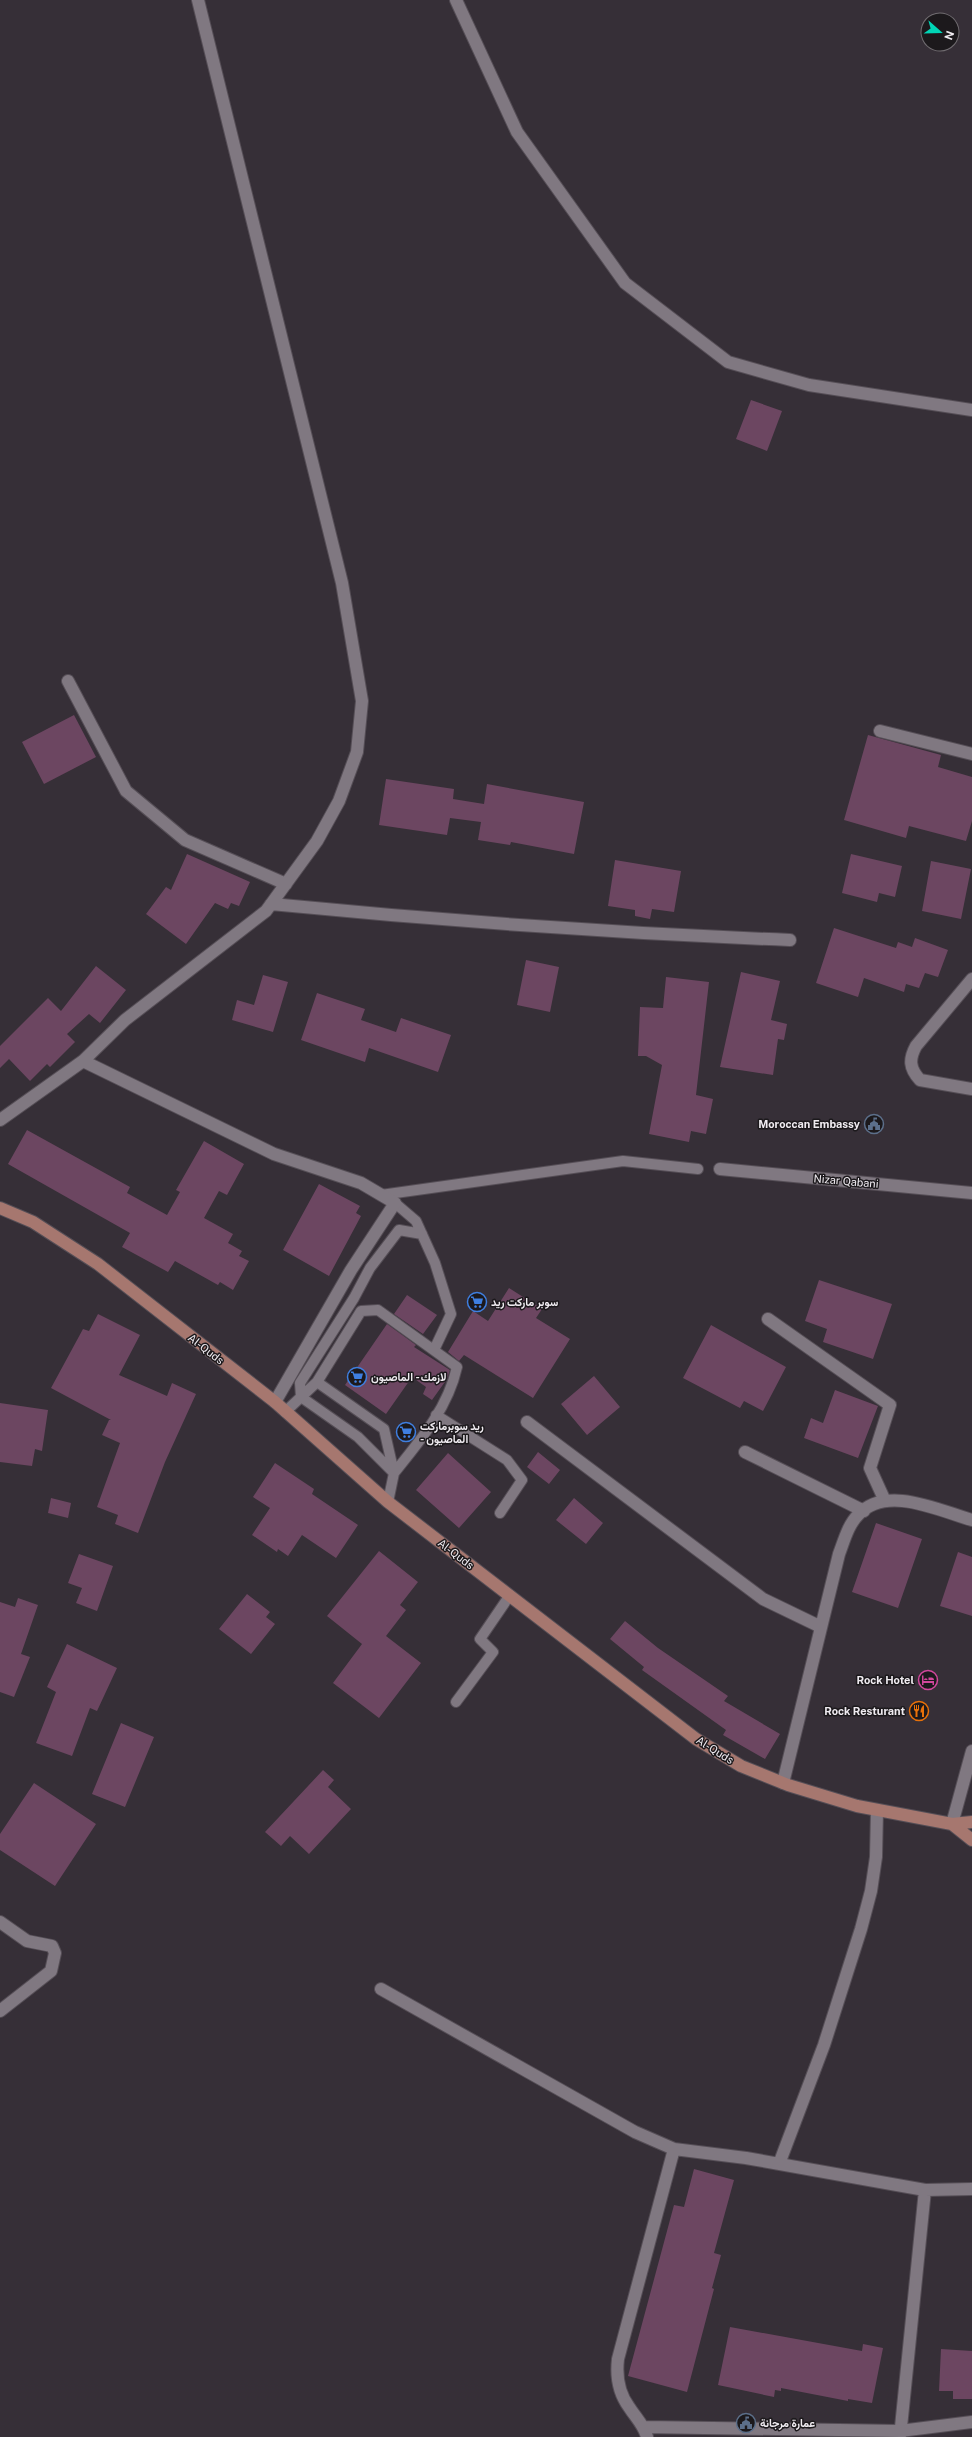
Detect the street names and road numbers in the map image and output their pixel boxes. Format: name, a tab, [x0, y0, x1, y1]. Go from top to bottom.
street label: Nizar Qabani	[813, 1172, 879, 1190]
street label: Al-Quds	[186, 1331, 227, 1367]
street label: Al-Quds	[436, 1537, 477, 1572]
street label: Al-Quds	[694, 1734, 736, 1766]

